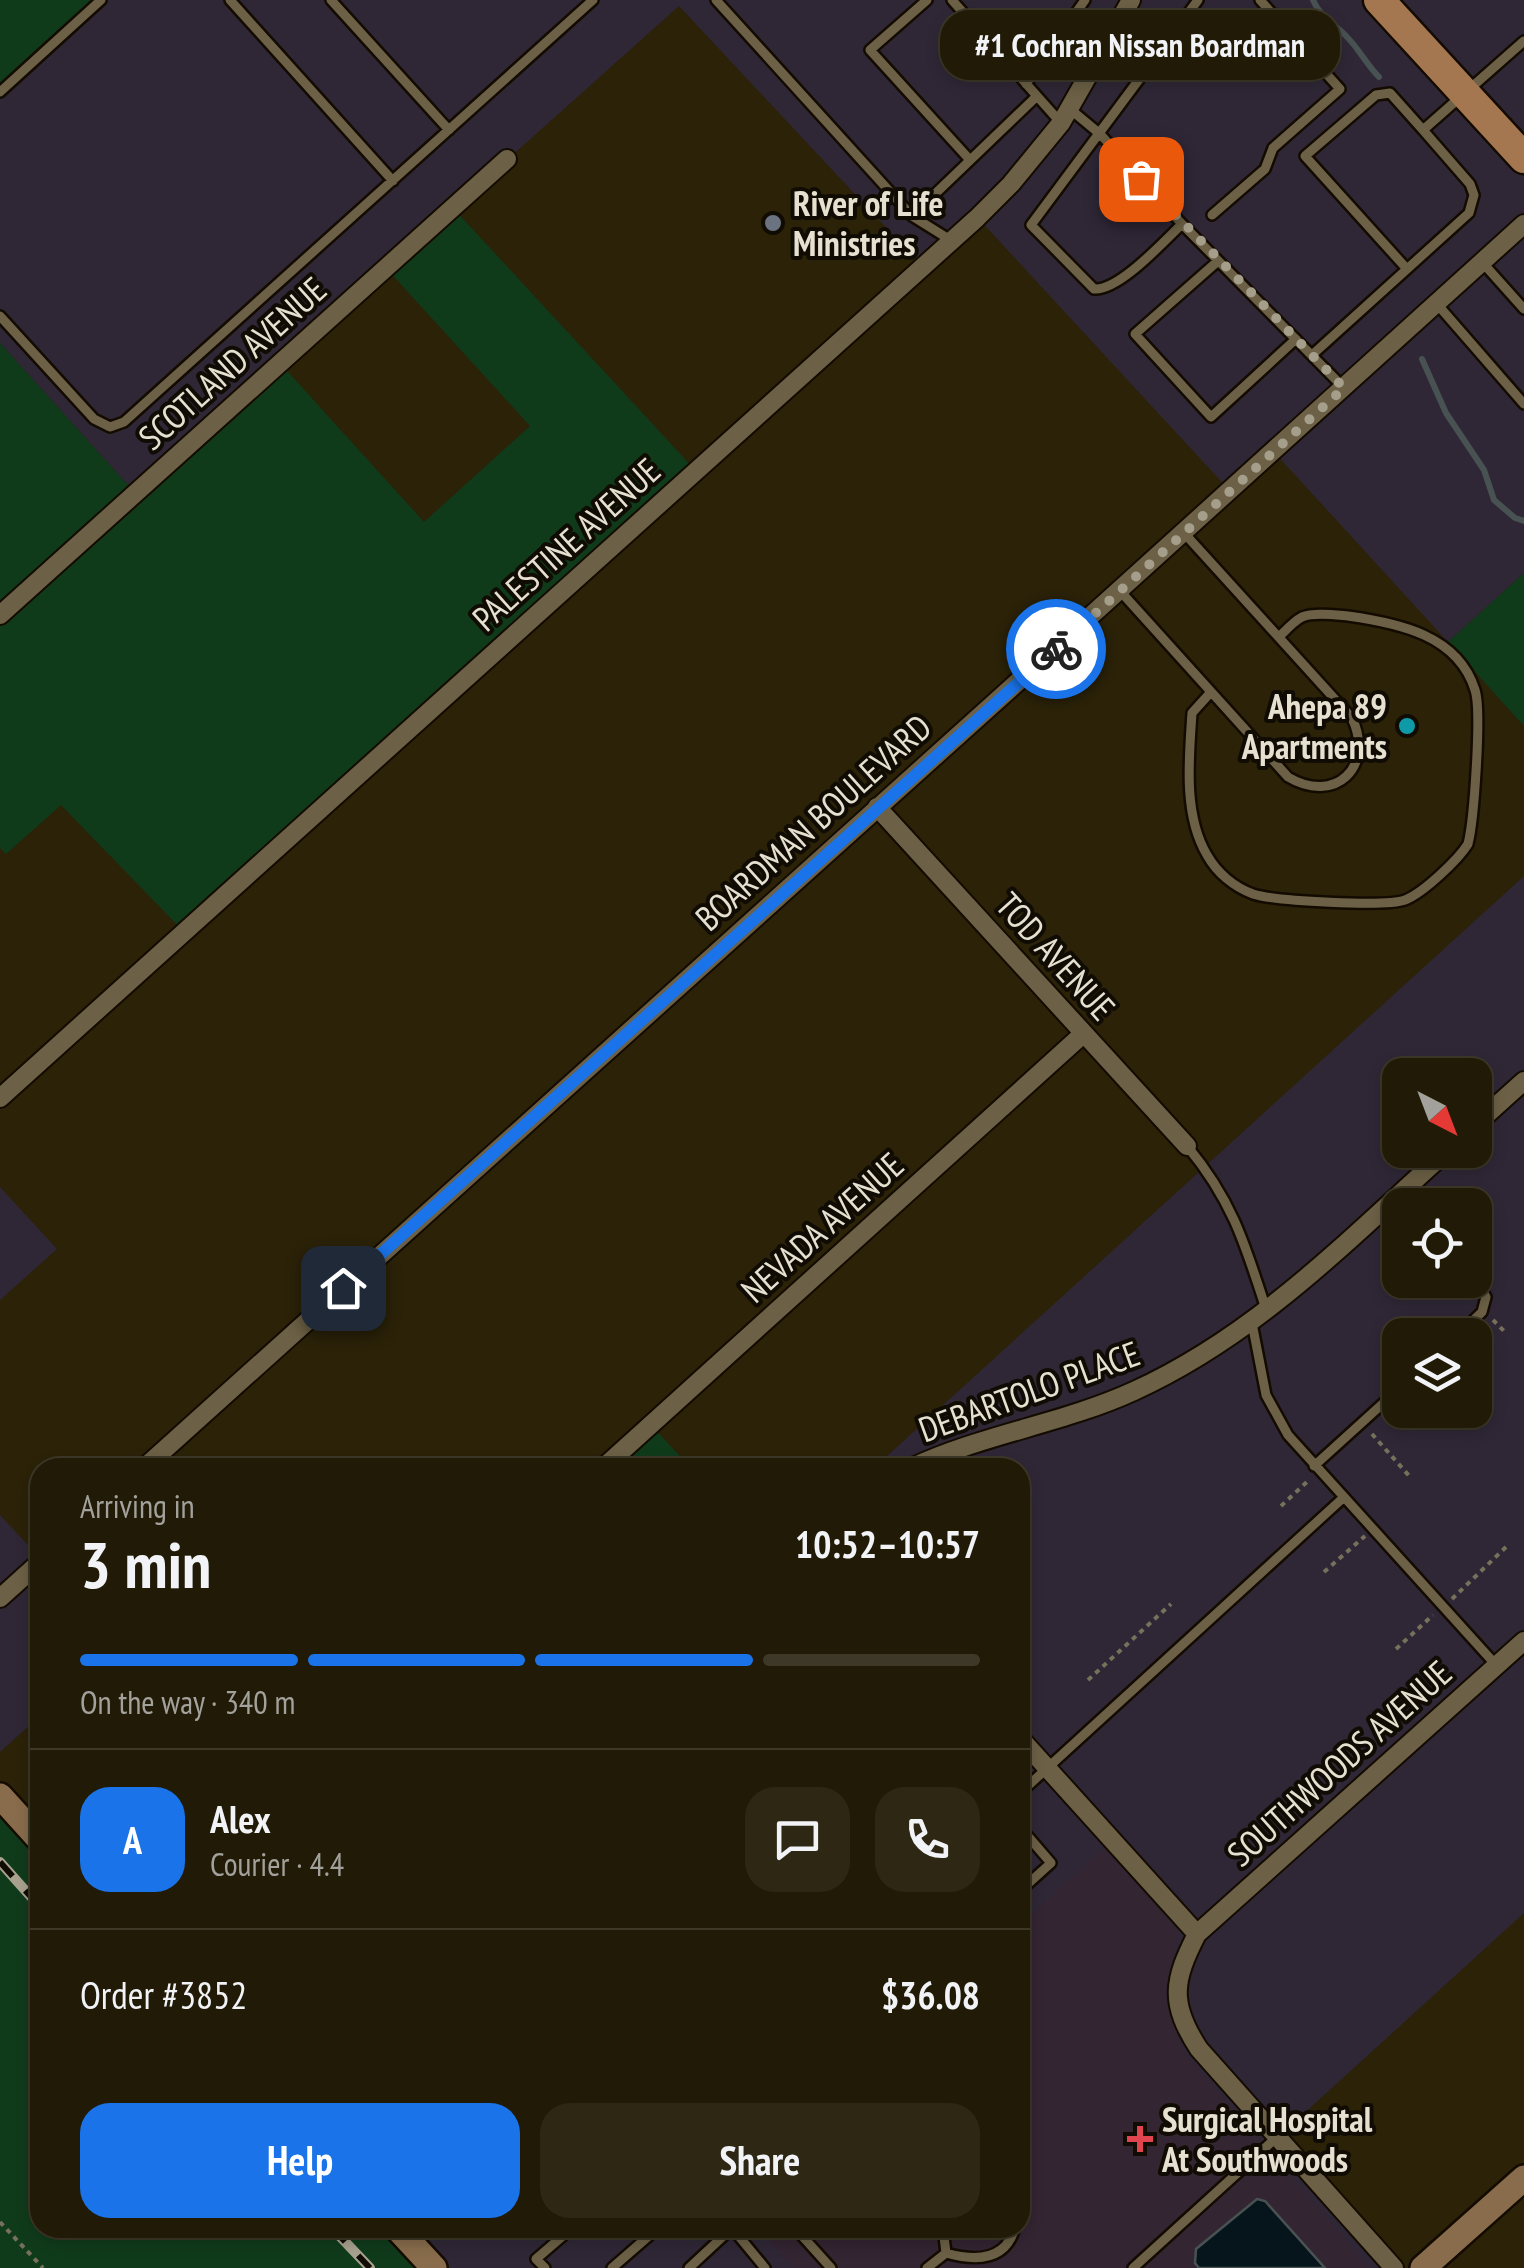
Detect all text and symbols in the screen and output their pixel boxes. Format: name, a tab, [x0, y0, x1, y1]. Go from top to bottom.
callout: #1 Cochran Nissan Boardman	[941, 9, 1341, 79]
text: #1 Cochran Nissan Boardman	[975, 24, 1305, 66]
pin	[1099, 137, 1184, 222]
icon: bag	[1114, 152, 1169, 207]
place label: River of Life Ministries	[793, 180, 943, 266]
marker: River of Life Ministries	[762, 212, 784, 234]
street label: SCOTLAND AVENUE	[128, 267, 336, 459]
street label: PALESTINE AVENUE	[462, 447, 670, 641]
courier	[1006, 599, 1106, 699]
icon: bike	[1029, 622, 1084, 677]
place label: Ahepa 89 Apartments	[1241, 683, 1387, 769]
street label: BOARDMAN BOULEVARD	[685, 704, 941, 940]
marker: Ahepa 89 Apartments	[1396, 715, 1418, 737]
street label: TOD AVENUE	[986, 882, 1126, 1030]
north arrow	[1382, 1058, 1492, 1168]
map controls	[1382, 1058, 1492, 1428]
street label: NEVADA AVENUE	[731, 1142, 913, 1312]
button: locate	[1382, 1188, 1492, 1298]
pin	[301, 1246, 386, 1331]
icon: home	[316, 1261, 371, 1316]
button: layers	[1382, 1318, 1492, 1428]
street label: DEBARTOLO PLACE	[912, 1330, 1146, 1452]
text: Arriving in	[80, 1485, 195, 1527]
text: 10:52–10:57	[795, 1519, 980, 1568]
text: 3 min	[80, 1522, 211, 1606]
street label: SOUTHWOODS AVENUE	[1217, 1650, 1461, 1876]
text: On the way · 340 m	[80, 1681, 295, 1723]
button: chat	[745, 1787, 850, 1892]
button: phone	[875, 1787, 980, 1892]
text: Alex	[210, 1794, 271, 1843]
text: A	[123, 1815, 142, 1864]
text: Courier · 4.4	[210, 1843, 344, 1885]
text: Order #3852	[80, 1970, 247, 2019]
text: $36.08	[881, 1970, 980, 2019]
place label: Surgical Hospital At Southwoods	[1161, 2096, 1373, 2182]
button: Help	[80, 2103, 520, 2218]
button: Share	[540, 2103, 980, 2218]
marker: Surgical Hospital At Southwoods	[1127, 2126, 1153, 2152]

